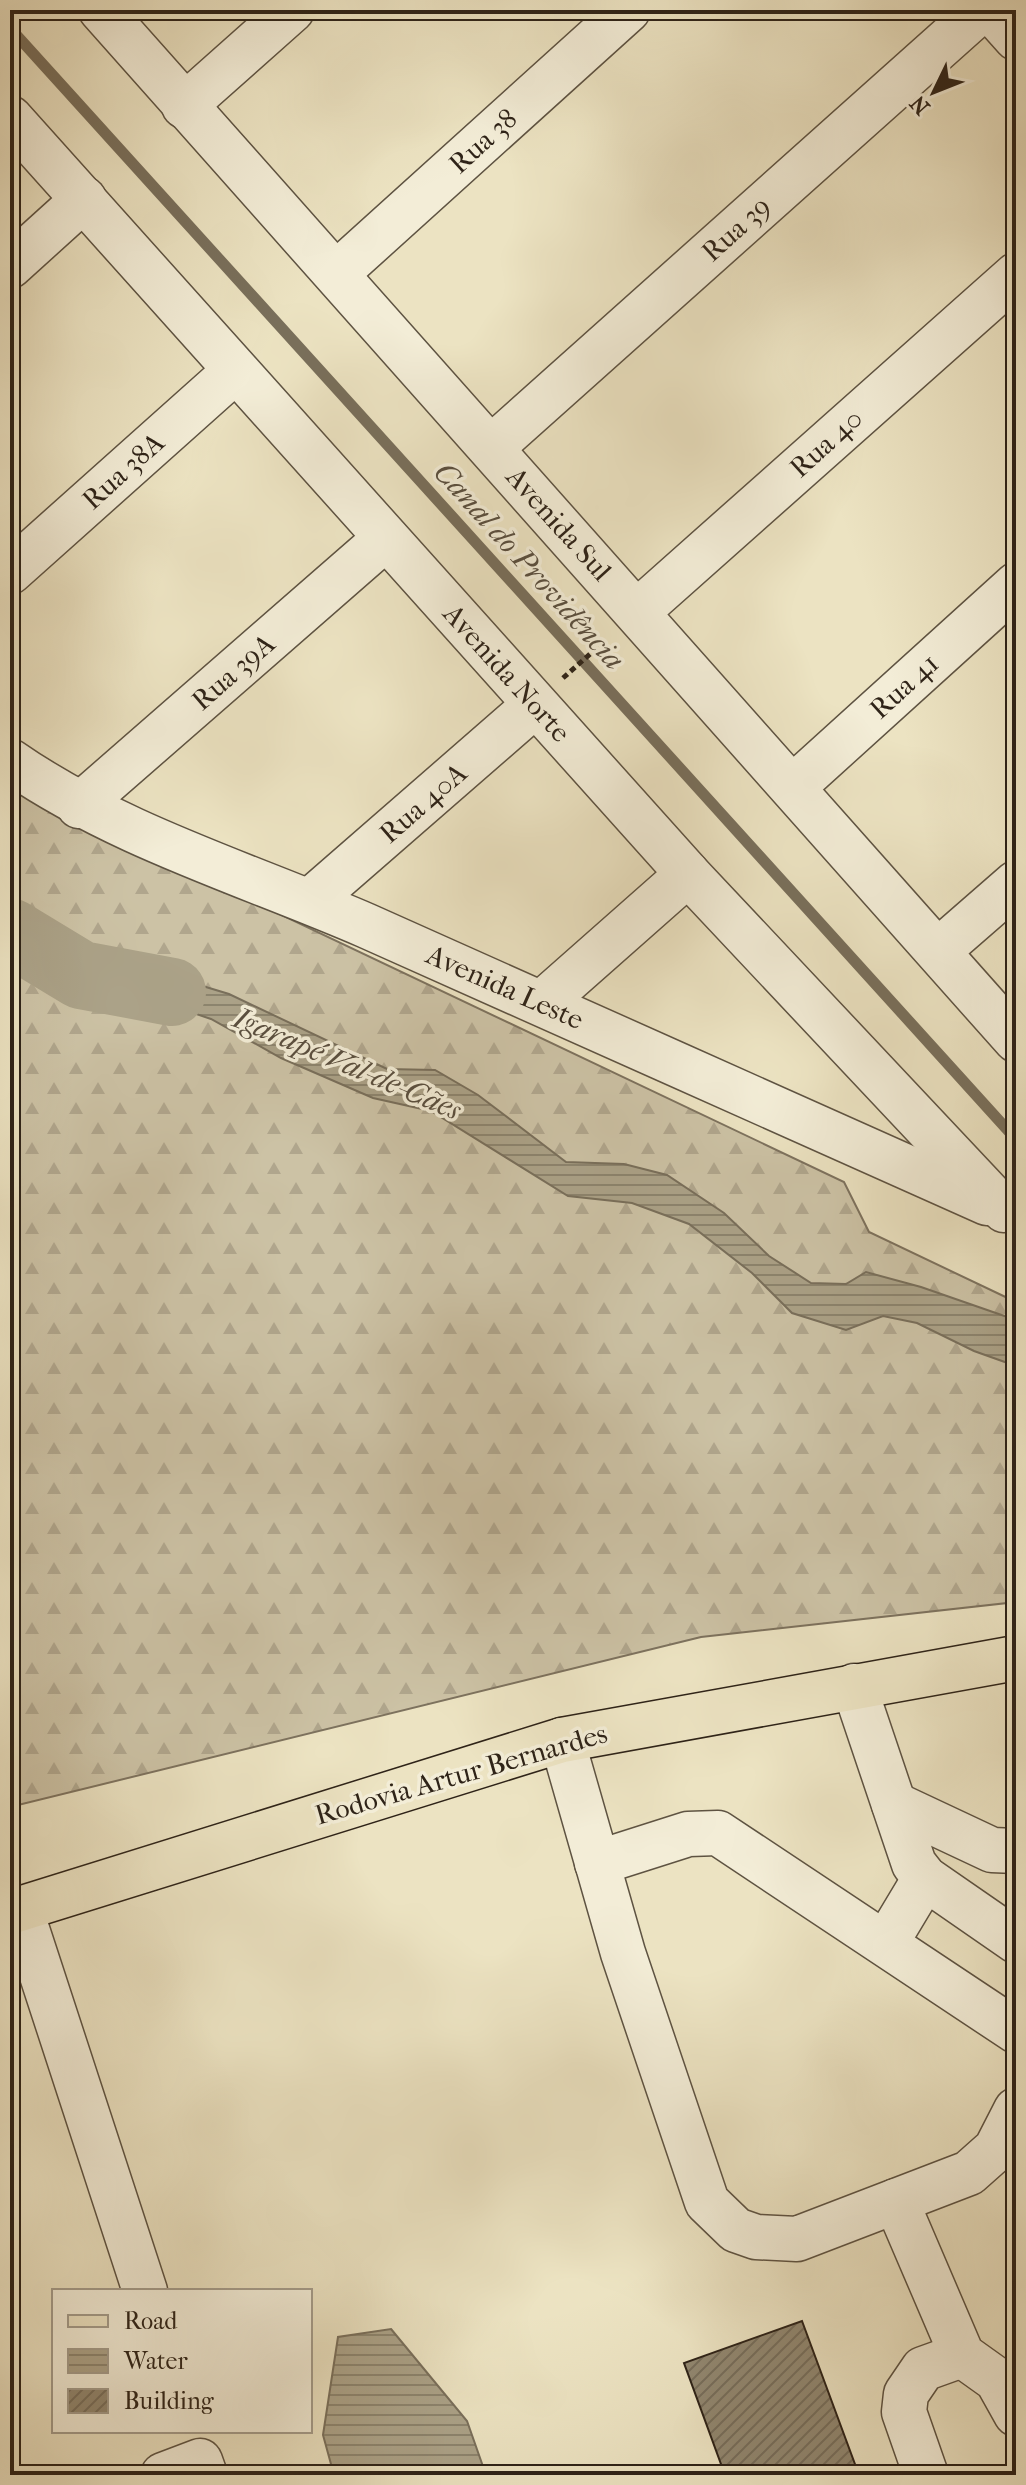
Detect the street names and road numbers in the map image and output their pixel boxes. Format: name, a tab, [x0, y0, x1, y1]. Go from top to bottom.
street label: Rua 38	[442, 102, 524, 180]
street label: Rua 39	[695, 190, 777, 268]
street label: Rua 40	[783, 402, 869, 484]
street label: Rua 38A	[75, 425, 171, 516]
street label: Avenida Sul	[499, 460, 619, 588]
street label: Avenida Norte	[436, 597, 578, 749]
street label: Rua 39A	[185, 627, 282, 717]
street label: Rua 41	[863, 647, 945, 725]
street label: Rua 40A	[373, 756, 474, 850]
street label: Avenida Leste	[420, 937, 589, 1036]
street label: Rodovia Artur Bernardes	[311, 1716, 611, 1832]

